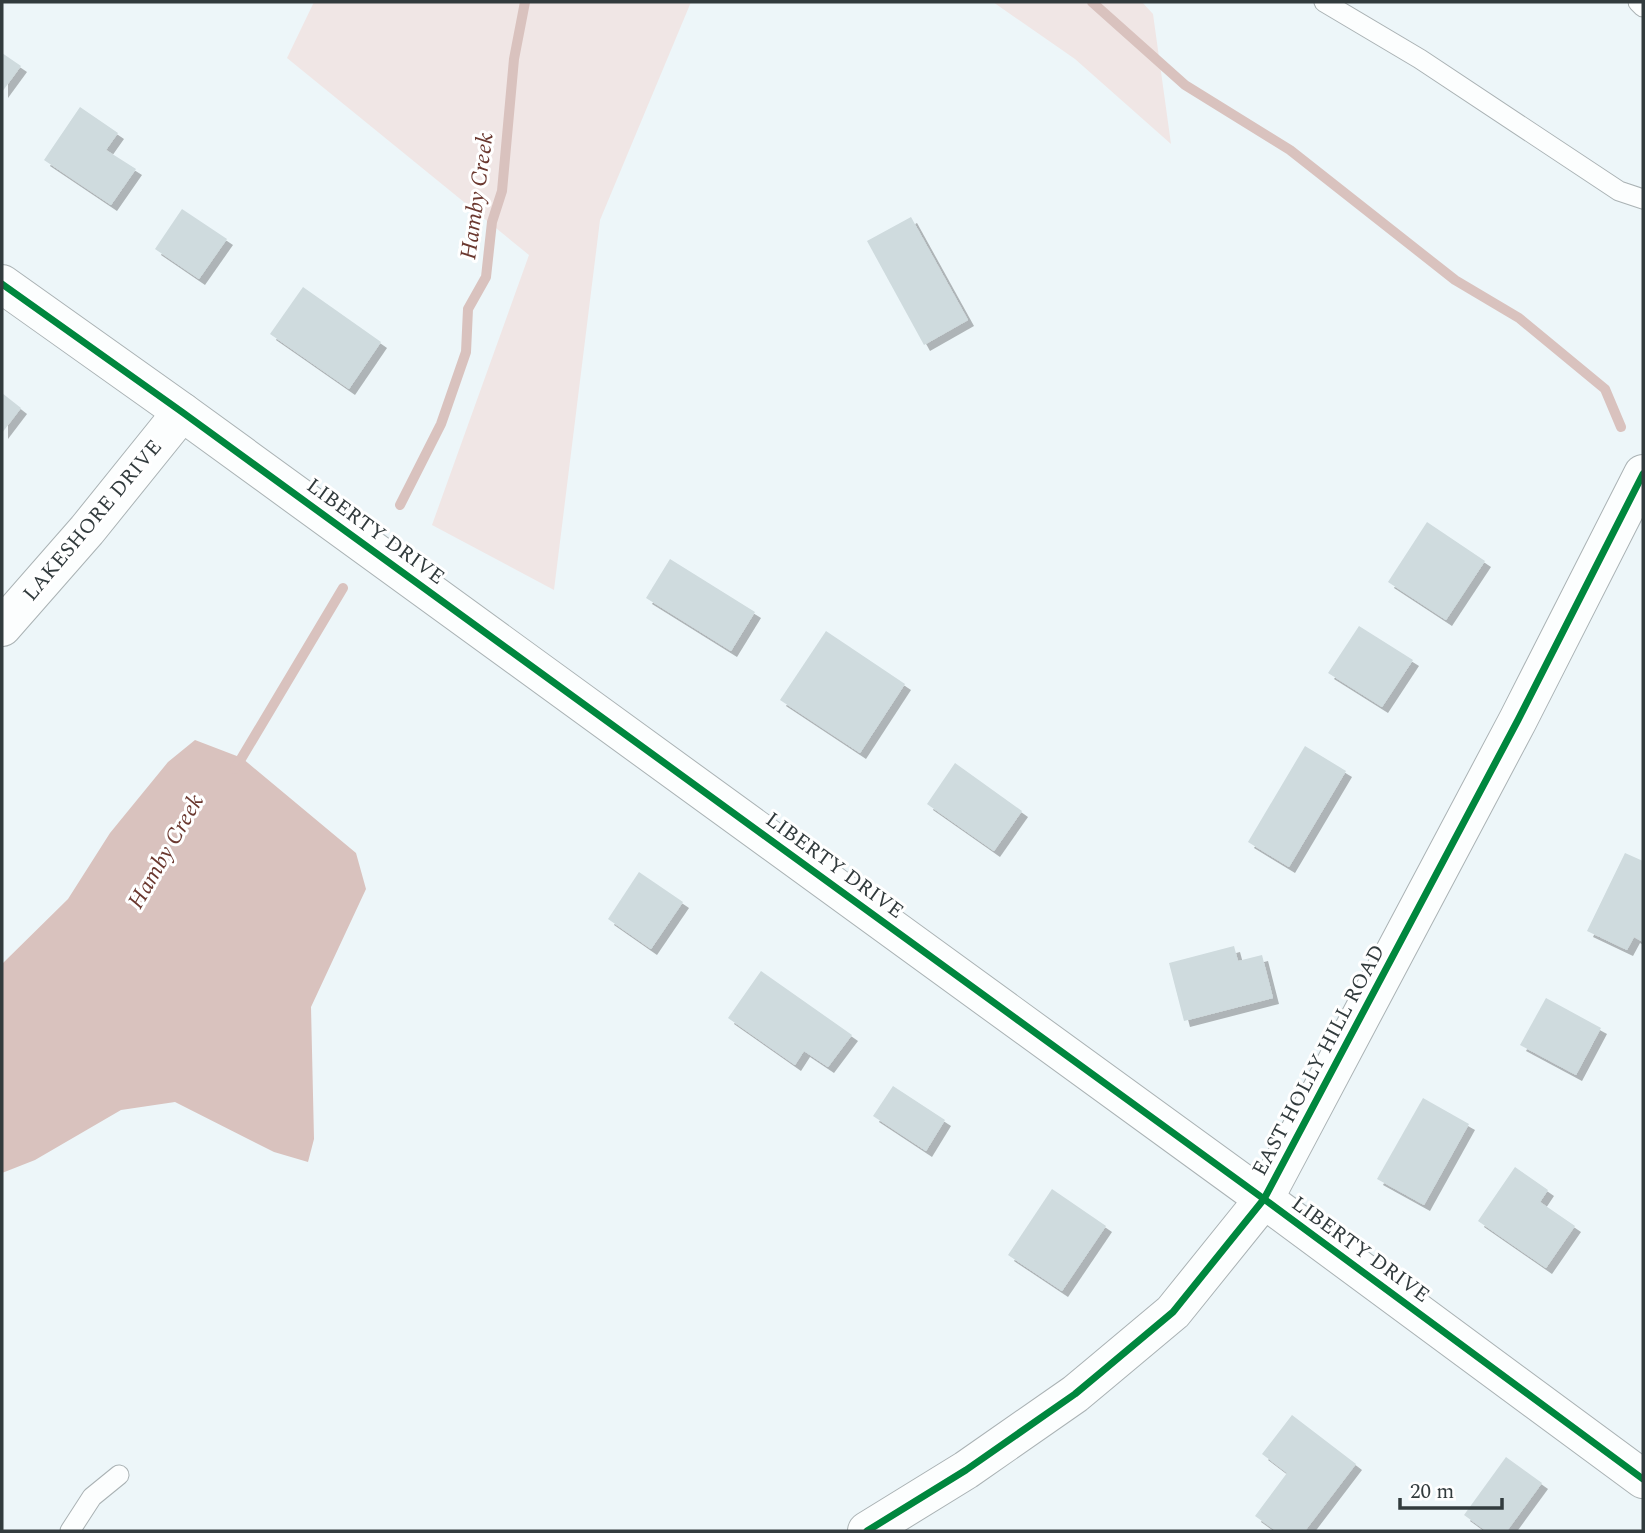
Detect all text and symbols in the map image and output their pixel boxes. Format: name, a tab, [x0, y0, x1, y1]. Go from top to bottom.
water label: Hamby Creek	[451, 130, 504, 262]
street label: LAKESHORE DRIVE	[15, 433, 170, 609]
street label: LIBERTY DRIVE	[299, 471, 451, 593]
water label: Hamby Creek	[119, 788, 213, 916]
street label: LIBERTY DRIVE	[758, 805, 910, 927]
street label: EAST HOLLY HILL ROAD	[1244, 939, 1394, 1182]
street label: LIBERTY DRIVE	[1284, 1189, 1436, 1311]
scale bar	[1400, 1466, 1502, 1510]
text: 20 m	[1410, 1476, 1454, 1508]

